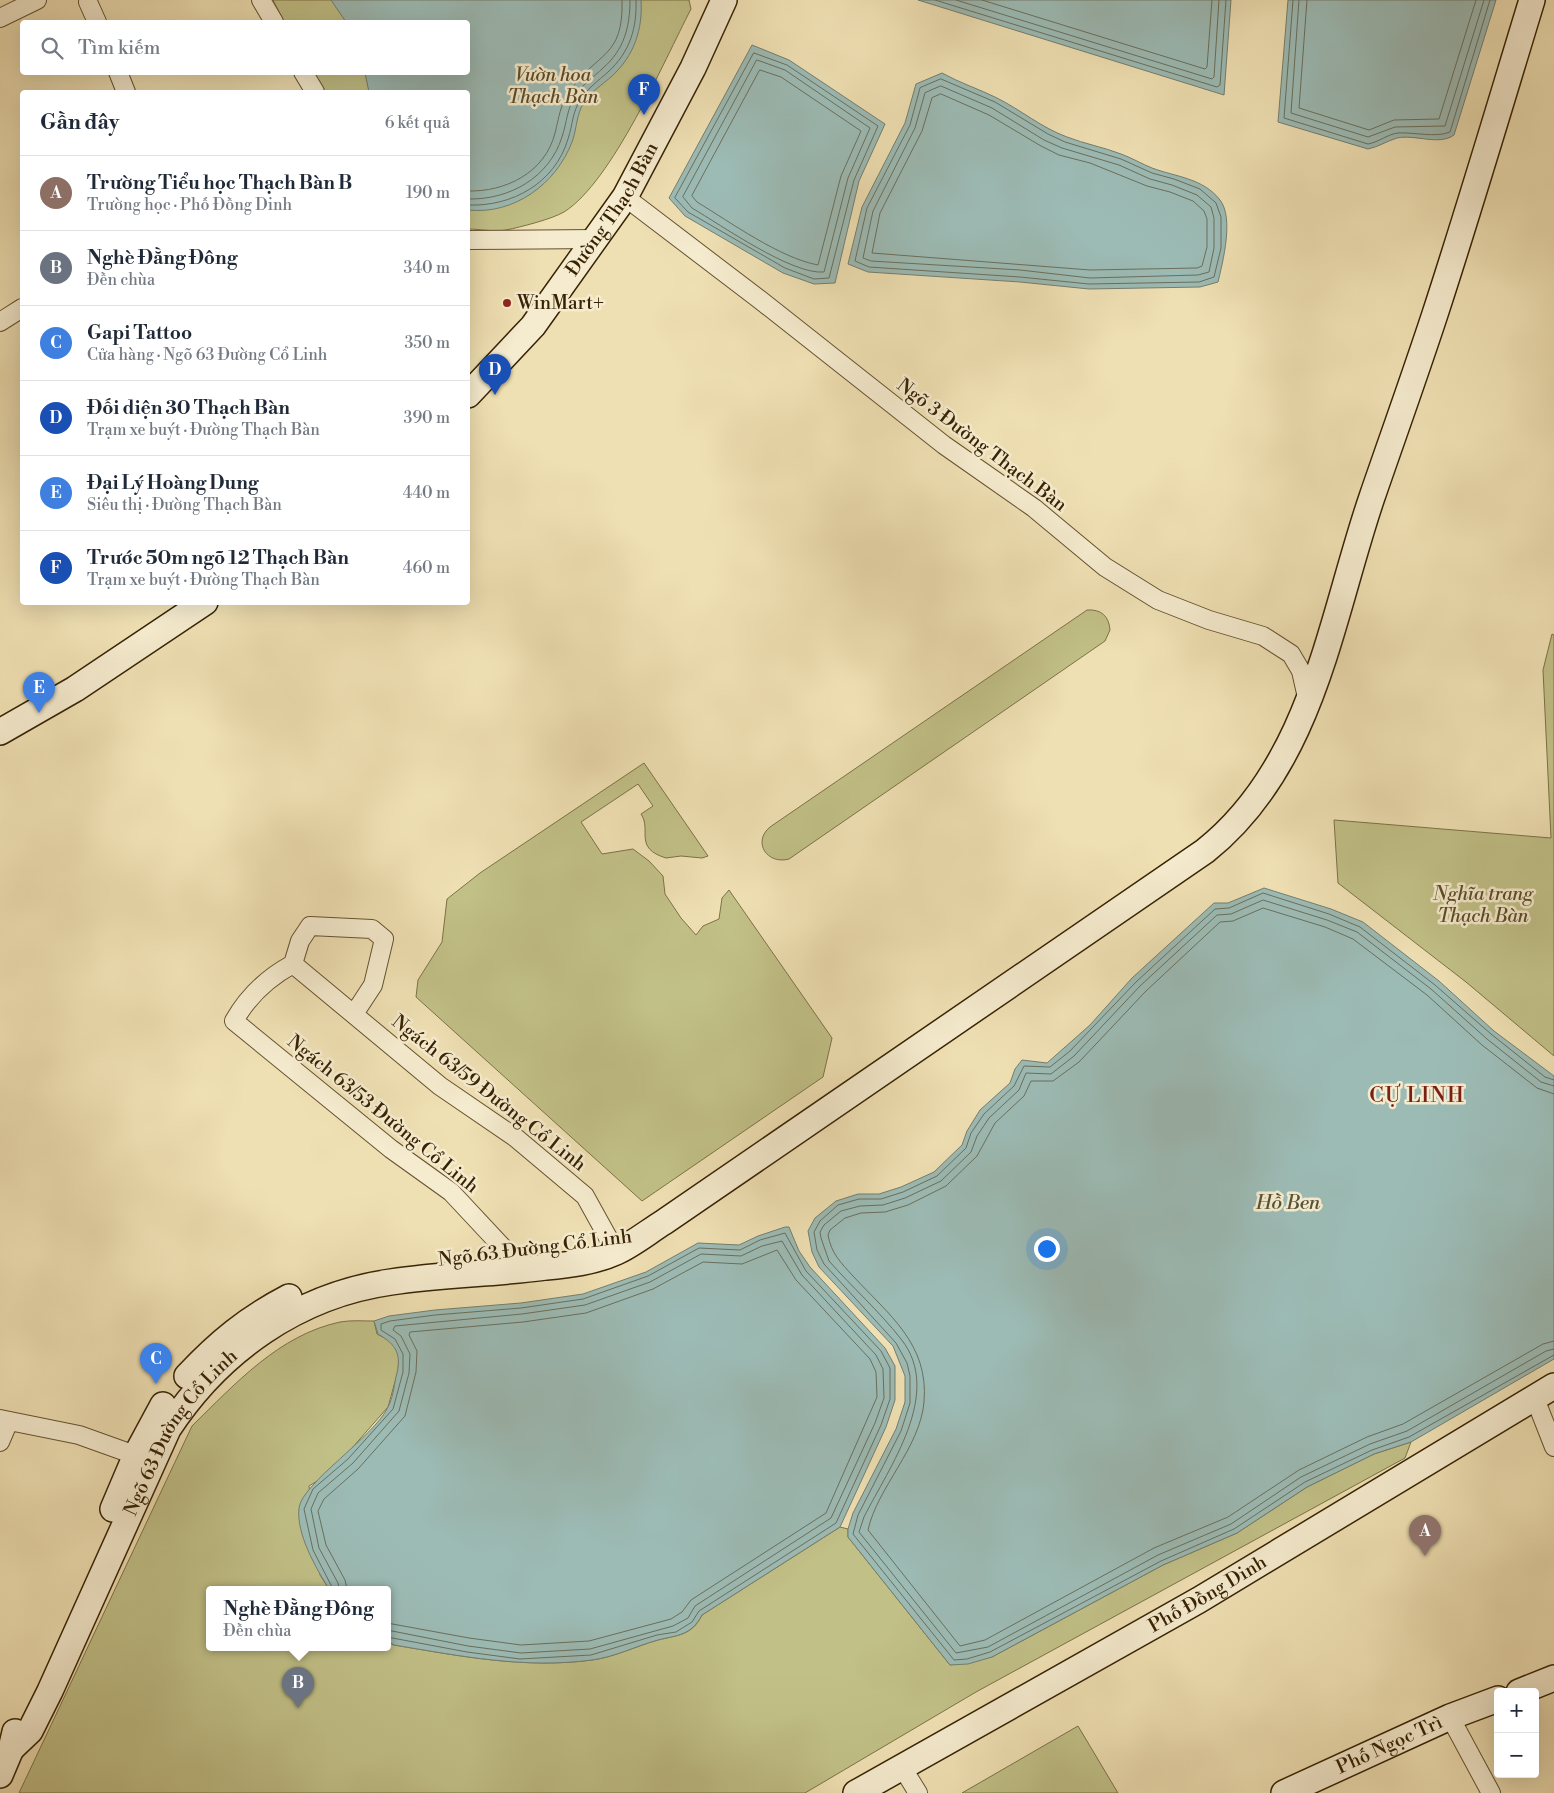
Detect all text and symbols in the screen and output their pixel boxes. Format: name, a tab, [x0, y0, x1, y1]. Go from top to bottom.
search box	[20, 20, 470, 75]
icon: search	[38, 34, 66, 62]
text: Tìm kiếm	[78, 36, 161, 60]
park label: Vườn hoa Thạch Bàn	[508, 63, 599, 109]
pin: F	[628, 74, 660, 115]
text: Gần đây	[40, 110, 119, 136]
text: 6 kết quả	[385, 113, 450, 133]
street label: Đường Thạch Bàn	[560, 138, 664, 281]
text: Trường Tiểu học Thạch Bàn B	[87, 171, 352, 195]
text: A	[50, 183, 62, 203]
text: 190 m	[406, 183, 450, 203]
text: Trường học · Phố Đồng Dinh	[87, 195, 292, 215]
text: Nghè Đằng Đông	[87, 246, 237, 270]
text: B	[50, 258, 62, 278]
text: 340 m	[403, 258, 450, 278]
text: Đền chùa	[87, 270, 155, 290]
place label: WinMart+	[516, 291, 604, 315]
marker: WinMart+	[501, 297, 513, 309]
text: Gapi Tattoo	[87, 321, 192, 345]
text: C	[50, 333, 62, 353]
text: 350 m	[404, 333, 450, 353]
text: Cửa hàng · Ngõ 63 Đường Cổ Linh	[87, 345, 327, 365]
pin: D	[479, 354, 511, 395]
street label: Ngõ 3 Đường Thạch Bàn	[892, 373, 1072, 517]
text: Đối diện 30 Thạch Bàn	[87, 396, 290, 420]
text: D	[50, 408, 62, 428]
text: 390 m	[404, 408, 450, 428]
text: Trạm xe buýt · Đường Thạch Bàn	[87, 420, 320, 440]
text: Đại Lý Hoàng Dung	[87, 471, 259, 495]
text: E	[50, 483, 62, 503]
text: 440 m	[403, 483, 450, 503]
text: Siêu thị · Đường Thạch Bàn	[87, 495, 282, 515]
text: Trước 50m ngõ 12 Thạch Bàn	[87, 546, 349, 570]
text: F	[50, 558, 62, 578]
text: 460 m	[403, 558, 450, 578]
text: Trạm xe buýt · Đường Thạch Bàn	[87, 570, 320, 590]
pin: E	[23, 672, 55, 713]
park label: Nghĩa trang Thạch Bàn	[1432, 882, 1534, 928]
street label: Ngách 63/59 Đường Cổ Linh	[387, 1010, 591, 1176]
street label: Ngách 63/53 Đường Cổ Linh	[282, 1029, 484, 1199]
district label: CỰ LINH	[1369, 1083, 1465, 1109]
water label: Hồ Ben	[1255, 1191, 1321, 1216]
street label: Ngõ 63 Đường Cổ Linh	[437, 1224, 633, 1272]
your location	[1034, 1236, 1060, 1262]
pin: C	[140, 1343, 172, 1384]
street label: Ngõ 63 Đường Cổ Linh	[120, 1347, 248, 1521]
pin: A	[1409, 1515, 1441, 1556]
street label: Phố Đồng Dinh	[1144, 1550, 1271, 1638]
popup	[206, 1586, 391, 1651]
text: Nghè Đằng Đông	[223, 1597, 374, 1621]
text: Đền chùa	[223, 1621, 291, 1641]
pin: B	[282, 1667, 314, 1708]
map controls	[1494, 1688, 1539, 1778]
button: +	[1494, 1688, 1539, 1733]
street label: Phố Ngọc Trì	[1332, 1710, 1447, 1779]
button: −	[1494, 1733, 1539, 1778]

